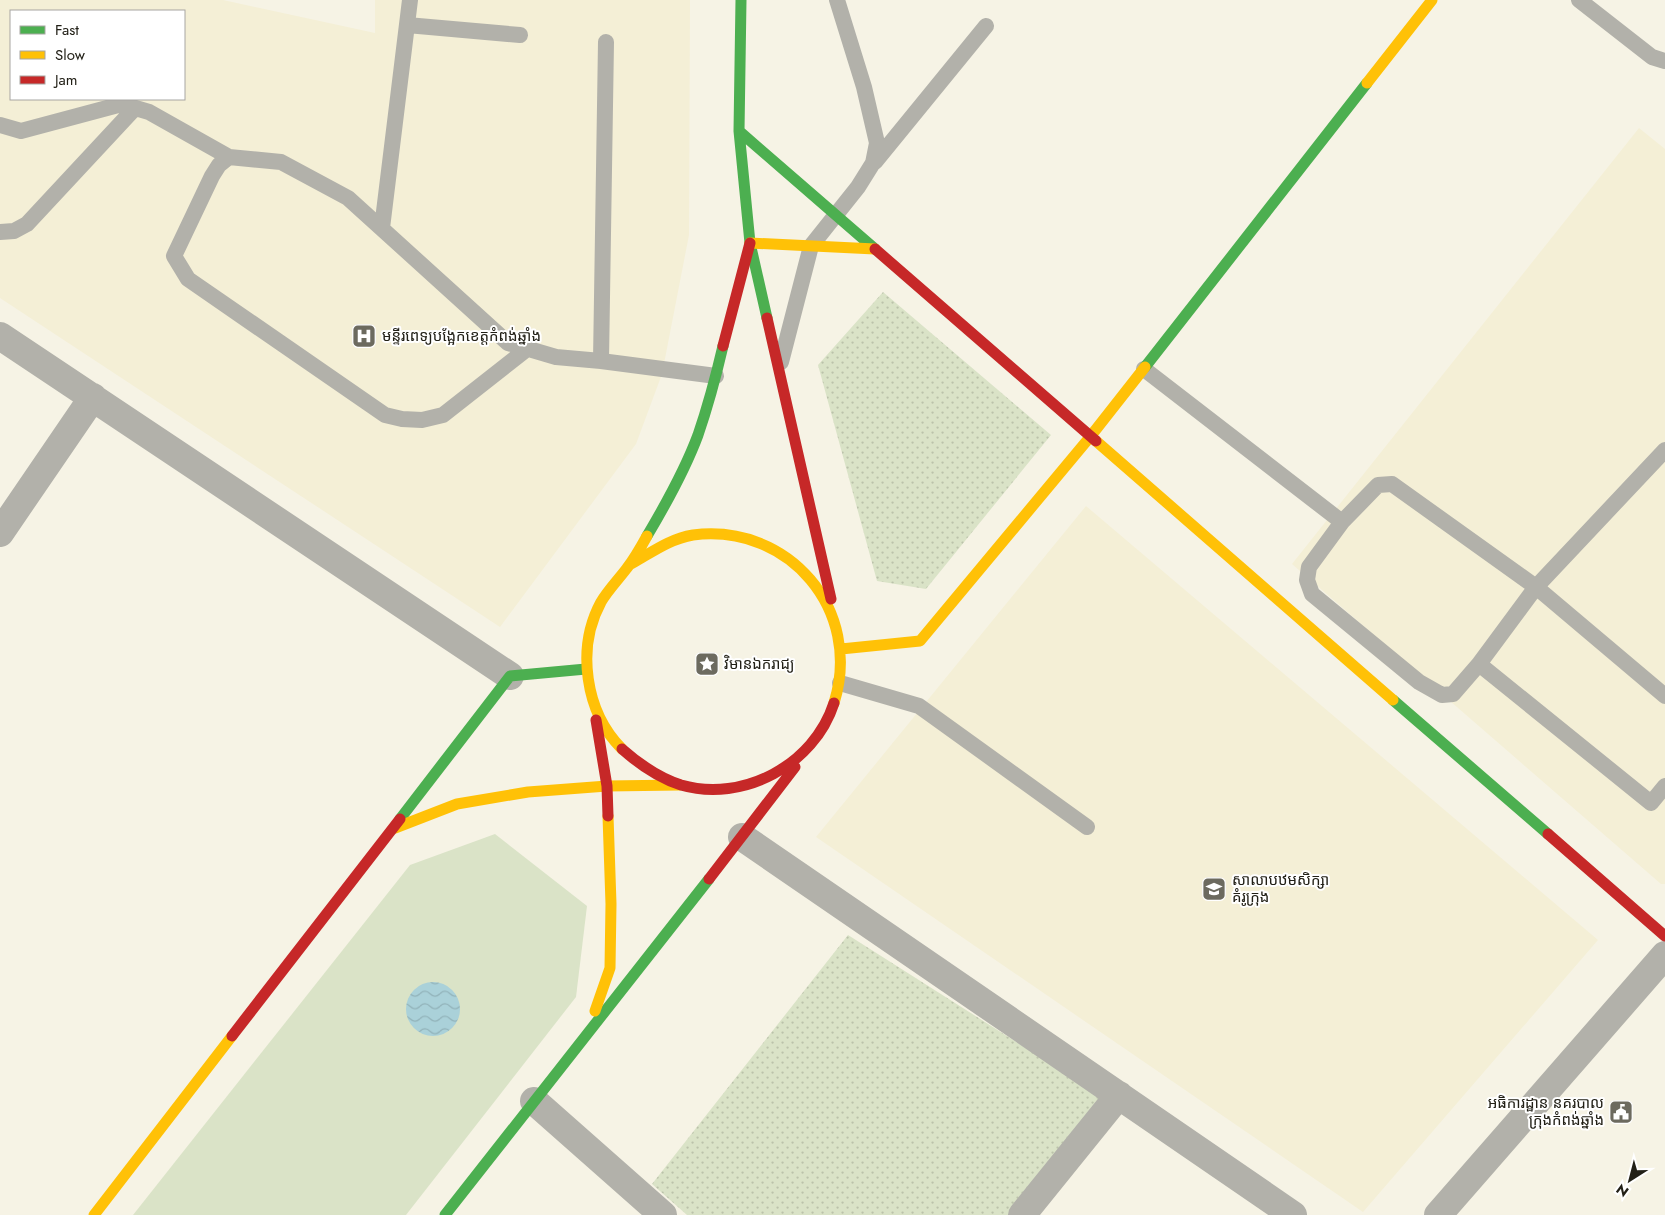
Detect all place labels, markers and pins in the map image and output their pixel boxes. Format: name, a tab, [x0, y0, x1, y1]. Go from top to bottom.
hospital icon: មន្ទីរពេទ្យបង្អែកខេត្តកំពង់ឆ្នាំង	[351, 323, 377, 349]
place label: មន្ទីរពេទ្យបង្អែកខេត្តកំពង់ឆ្នាំង	[382, 325, 541, 347]
place icon: វិមានឯករាជ្យ	[694, 651, 720, 677]
place label: វិមានឯករាជ្យ	[724, 653, 795, 675]
place label: សាលាបឋមសិក្សា គំរូក្រុង	[1232, 869, 1329, 908]
school or university icon: សាលាបឋមសិក្សា គំរូក្រុង	[1201, 876, 1227, 902]
place label: អធិការដ្ឋាន នគរបាល ក្រុងកំពង់ឆ្នាំង	[1488, 1092, 1604, 1131]
public building icon: អធិការដ្ឋាន នគរបាល ក្រុងកំពង់ឆ្នាំង	[1608, 1099, 1634, 1125]

